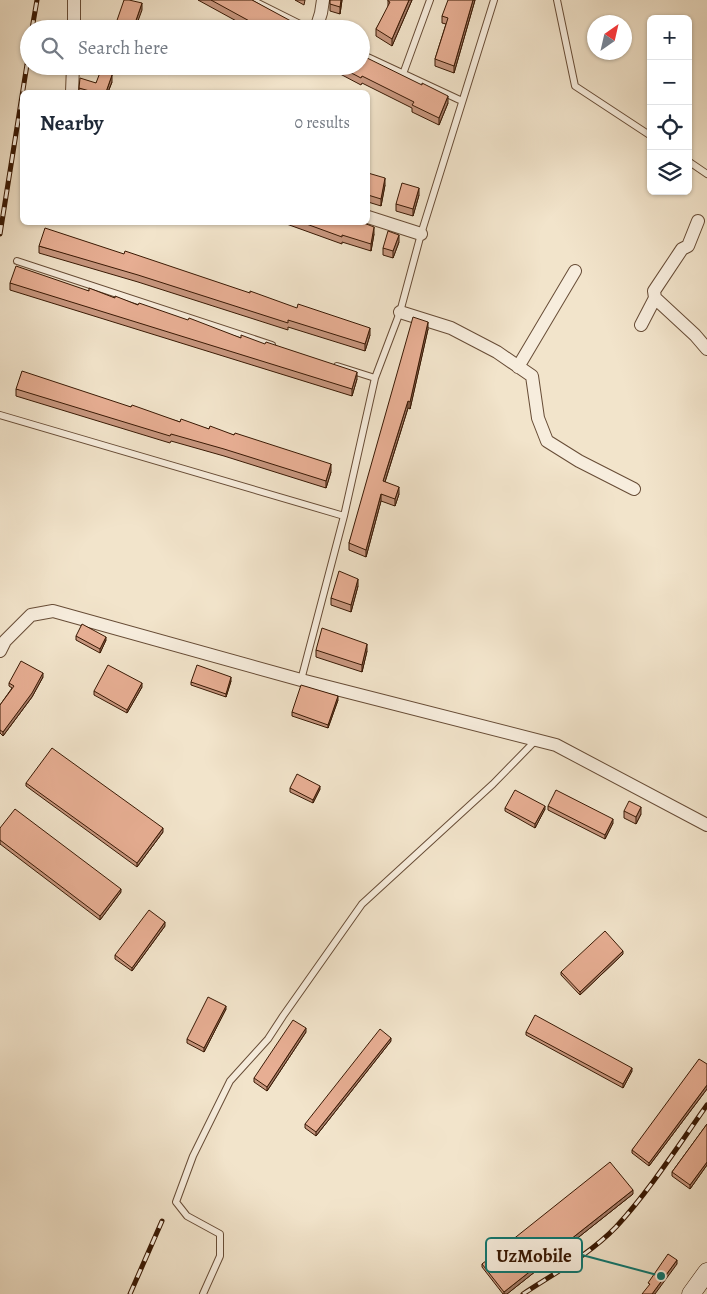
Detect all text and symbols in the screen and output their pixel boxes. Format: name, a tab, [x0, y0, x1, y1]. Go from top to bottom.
north arrow	[587, 15, 632, 60]
map controls	[647, 15, 692, 195]
button: +	[647, 15, 692, 60]
search box	[20, 20, 370, 75]
icon: search	[38, 34, 66, 62]
text: Search here	[78, 35, 168, 61]
button: −	[647, 60, 692, 105]
button: locate	[647, 105, 692, 150]
text: Nearby	[40, 109, 103, 137]
text: 0 results	[294, 112, 350, 134]
button: layers	[647, 150, 692, 195]
callout: UzMobile	[486, 1238, 582, 1272]
text: UzMobile	[496, 1243, 572, 1269]

